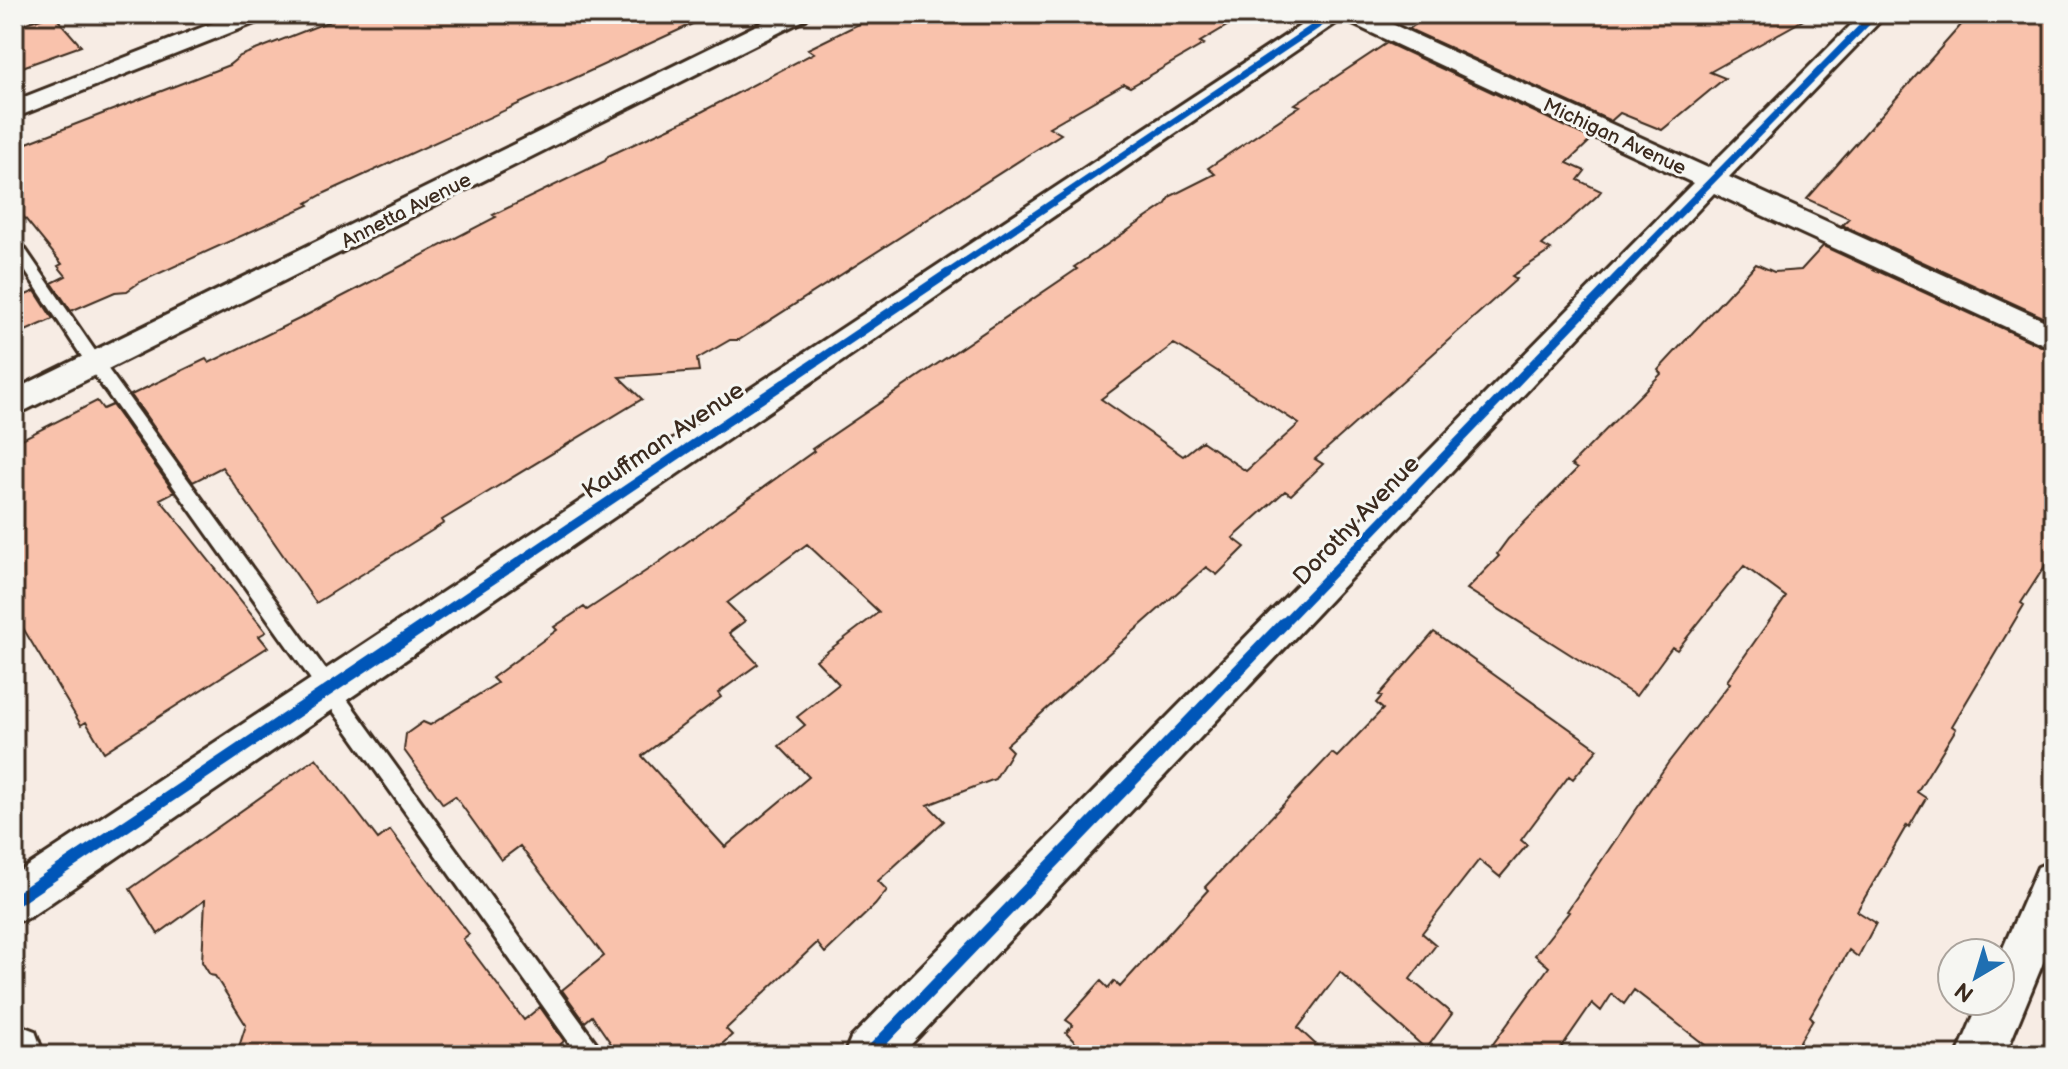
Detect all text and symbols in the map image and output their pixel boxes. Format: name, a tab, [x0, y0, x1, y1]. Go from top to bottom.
street label: Michigan Avenue	[1539, 93, 1690, 181]
street label: Annetta Avenue	[338, 168, 475, 254]
street label: Kauffman Avenue	[577, 375, 750, 505]
street label: Dorothy Avenue	[1287, 449, 1426, 591]
north arrow	[1936, 937, 2016, 1017]
text: N	[1950, 976, 1979, 1007]

